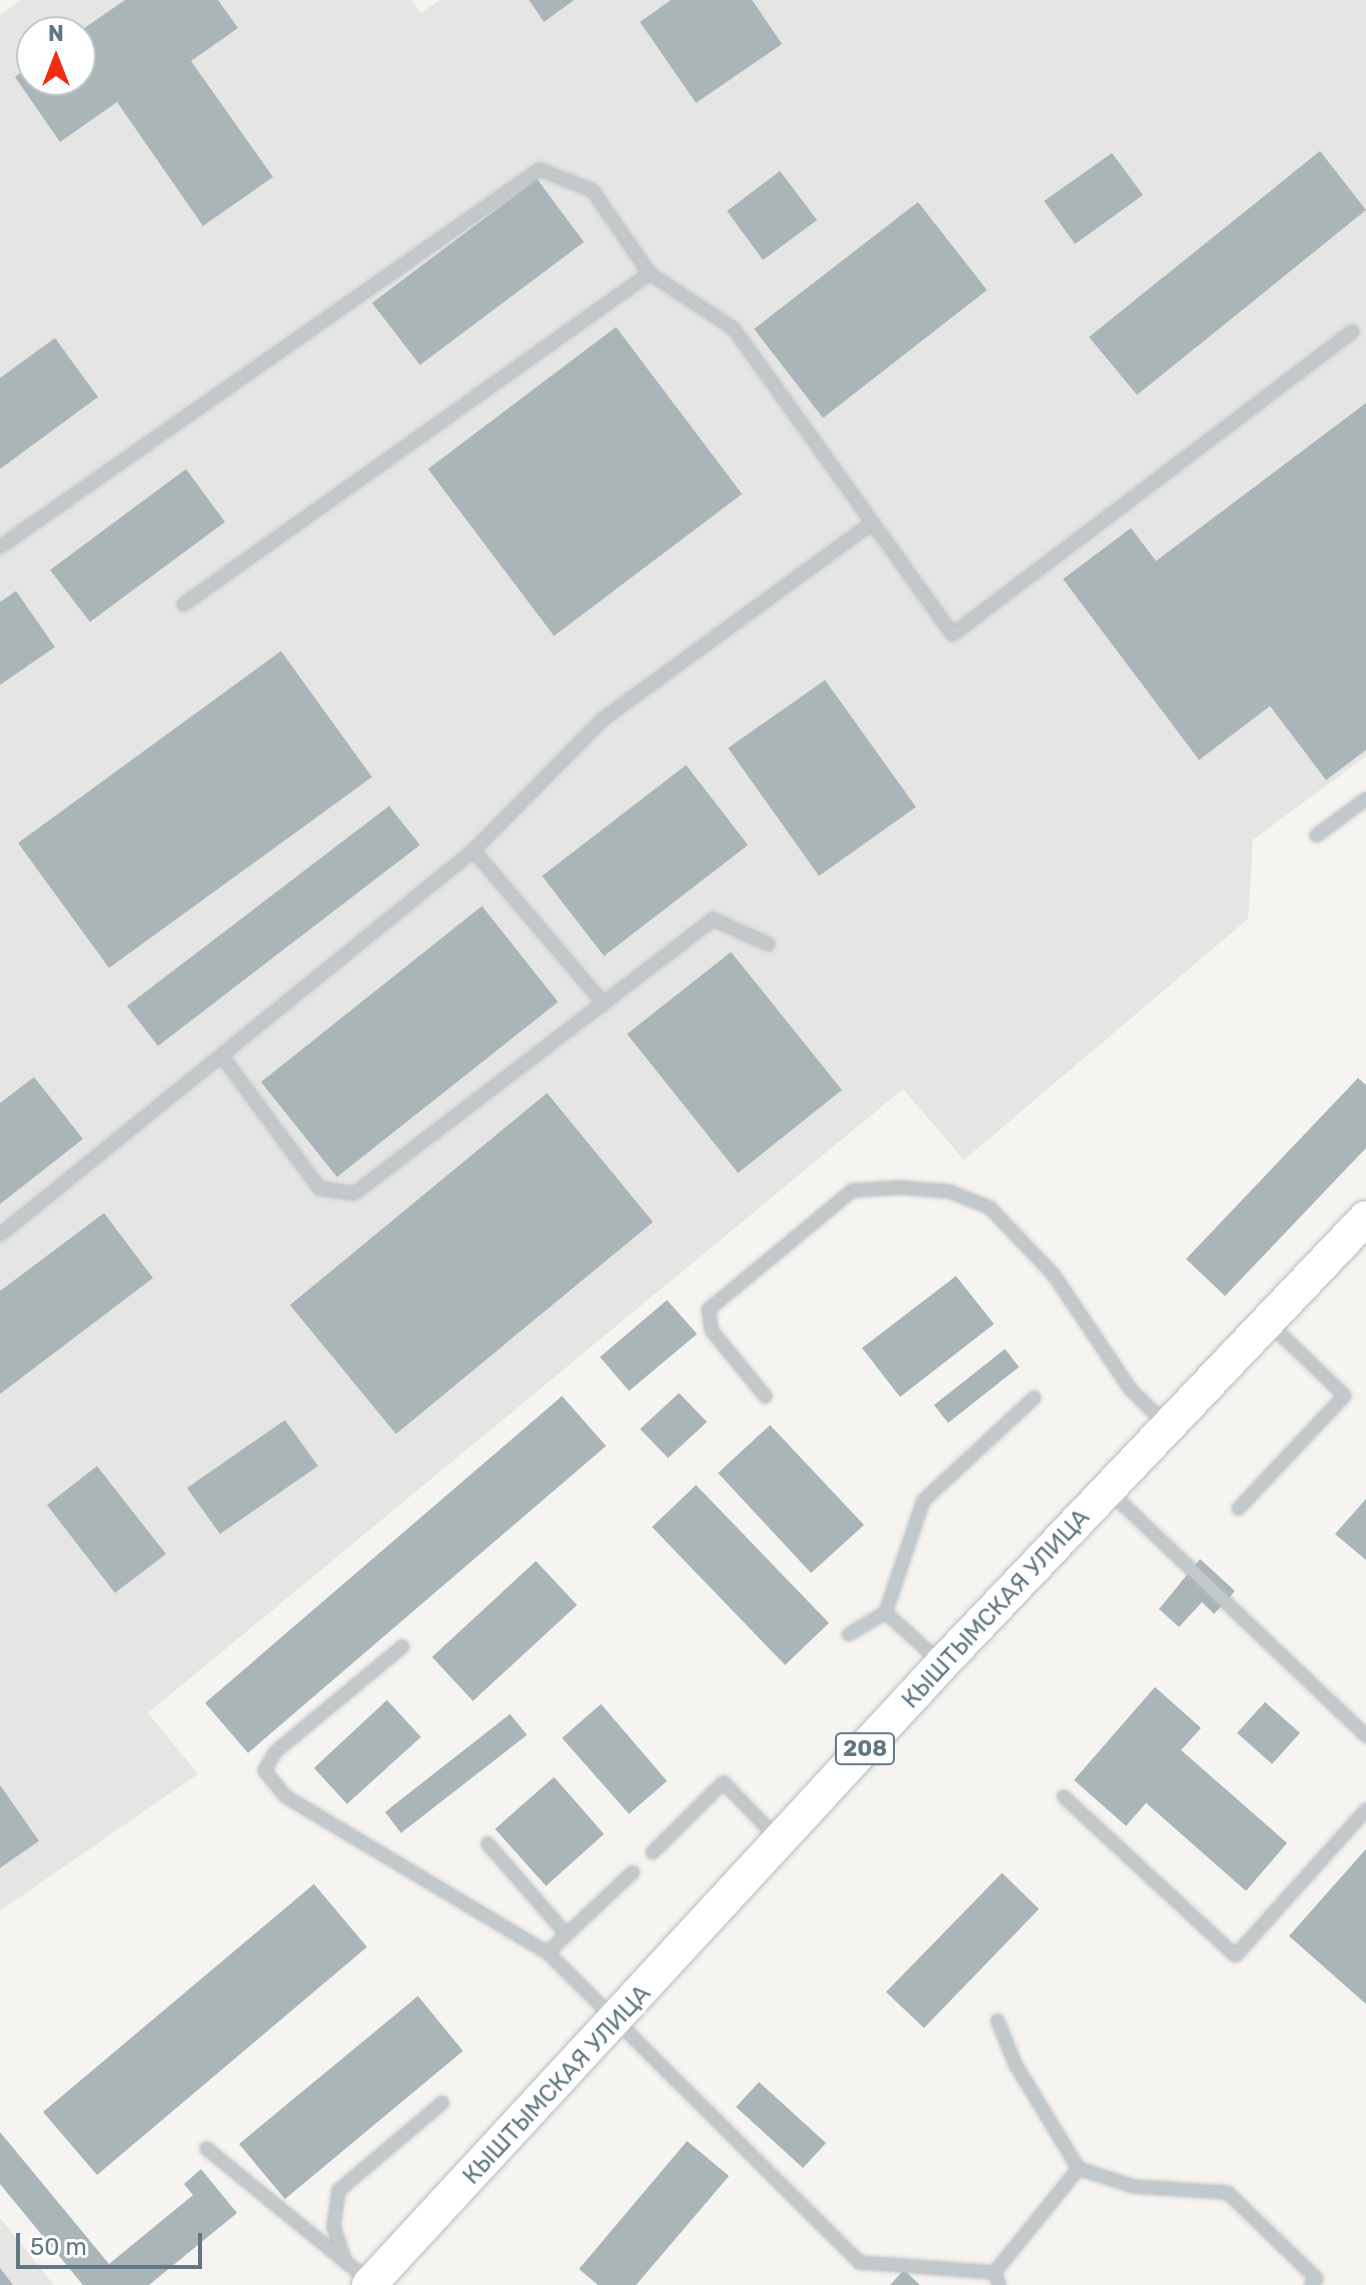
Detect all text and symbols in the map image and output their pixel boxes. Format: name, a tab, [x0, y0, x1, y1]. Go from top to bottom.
north arrow	[16, 16, 96, 96]
text: N	[48, 20, 64, 47]
street label: КЫШТЫМСКАЯ УЛИЦА	[896, 1503, 1096, 1715]
road number: 208	[833, 1731, 897, 1767]
street label: КЫШТЫМСКАЯ УЛИЦА	[457, 1979, 657, 2191]
scale bar	[20, 2217, 206, 2267]
text: 50 m	[30, 2233, 87, 2261]

